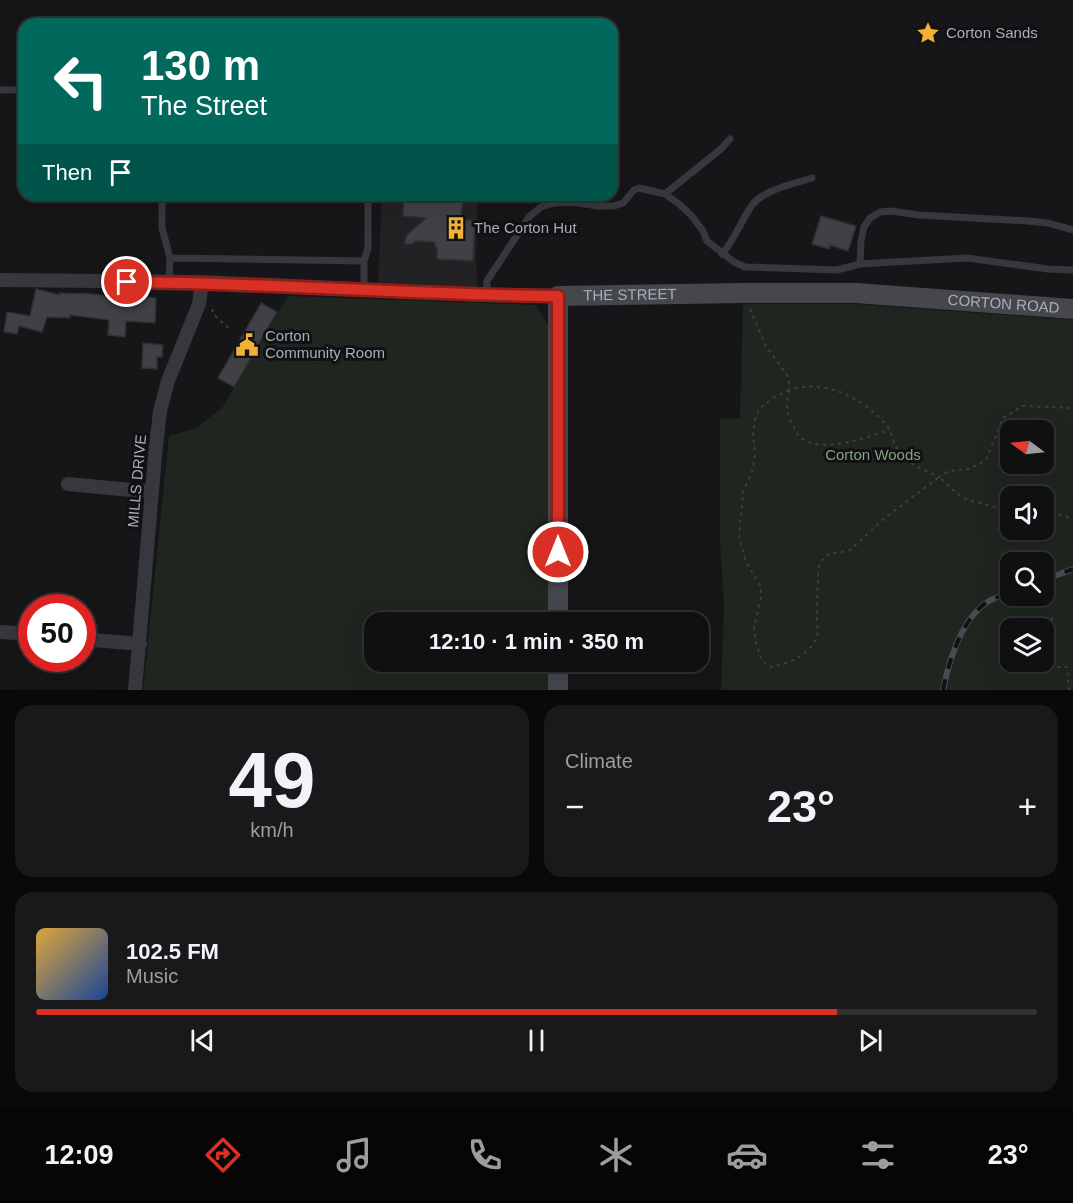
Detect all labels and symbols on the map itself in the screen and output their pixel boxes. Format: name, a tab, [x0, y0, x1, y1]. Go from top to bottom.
place icon: Corton Sands	[915, 20, 941, 46]
place label: Corton Sands	[946, 24, 1038, 41]
building icon: The Corton Hut	[443, 215, 469, 241]
place label: The Corton Hut	[474, 219, 577, 236]
pin	[101, 256, 152, 307]
street label: THE STREET	[583, 285, 677, 304]
street label: CORTON ROAD	[947, 291, 1060, 316]
place label: Corton Community Room	[265, 327, 385, 361]
public building icon: Corton Community Room	[234, 332, 260, 358]
north arrow	[1000, 420, 1054, 474]
street label: MILLS DRIVE	[124, 434, 149, 528]
park label: Corton Woods	[825, 446, 921, 463]
position arrow	[526, 520, 590, 584]
speed limit sign: 50	[18, 594, 96, 672]

